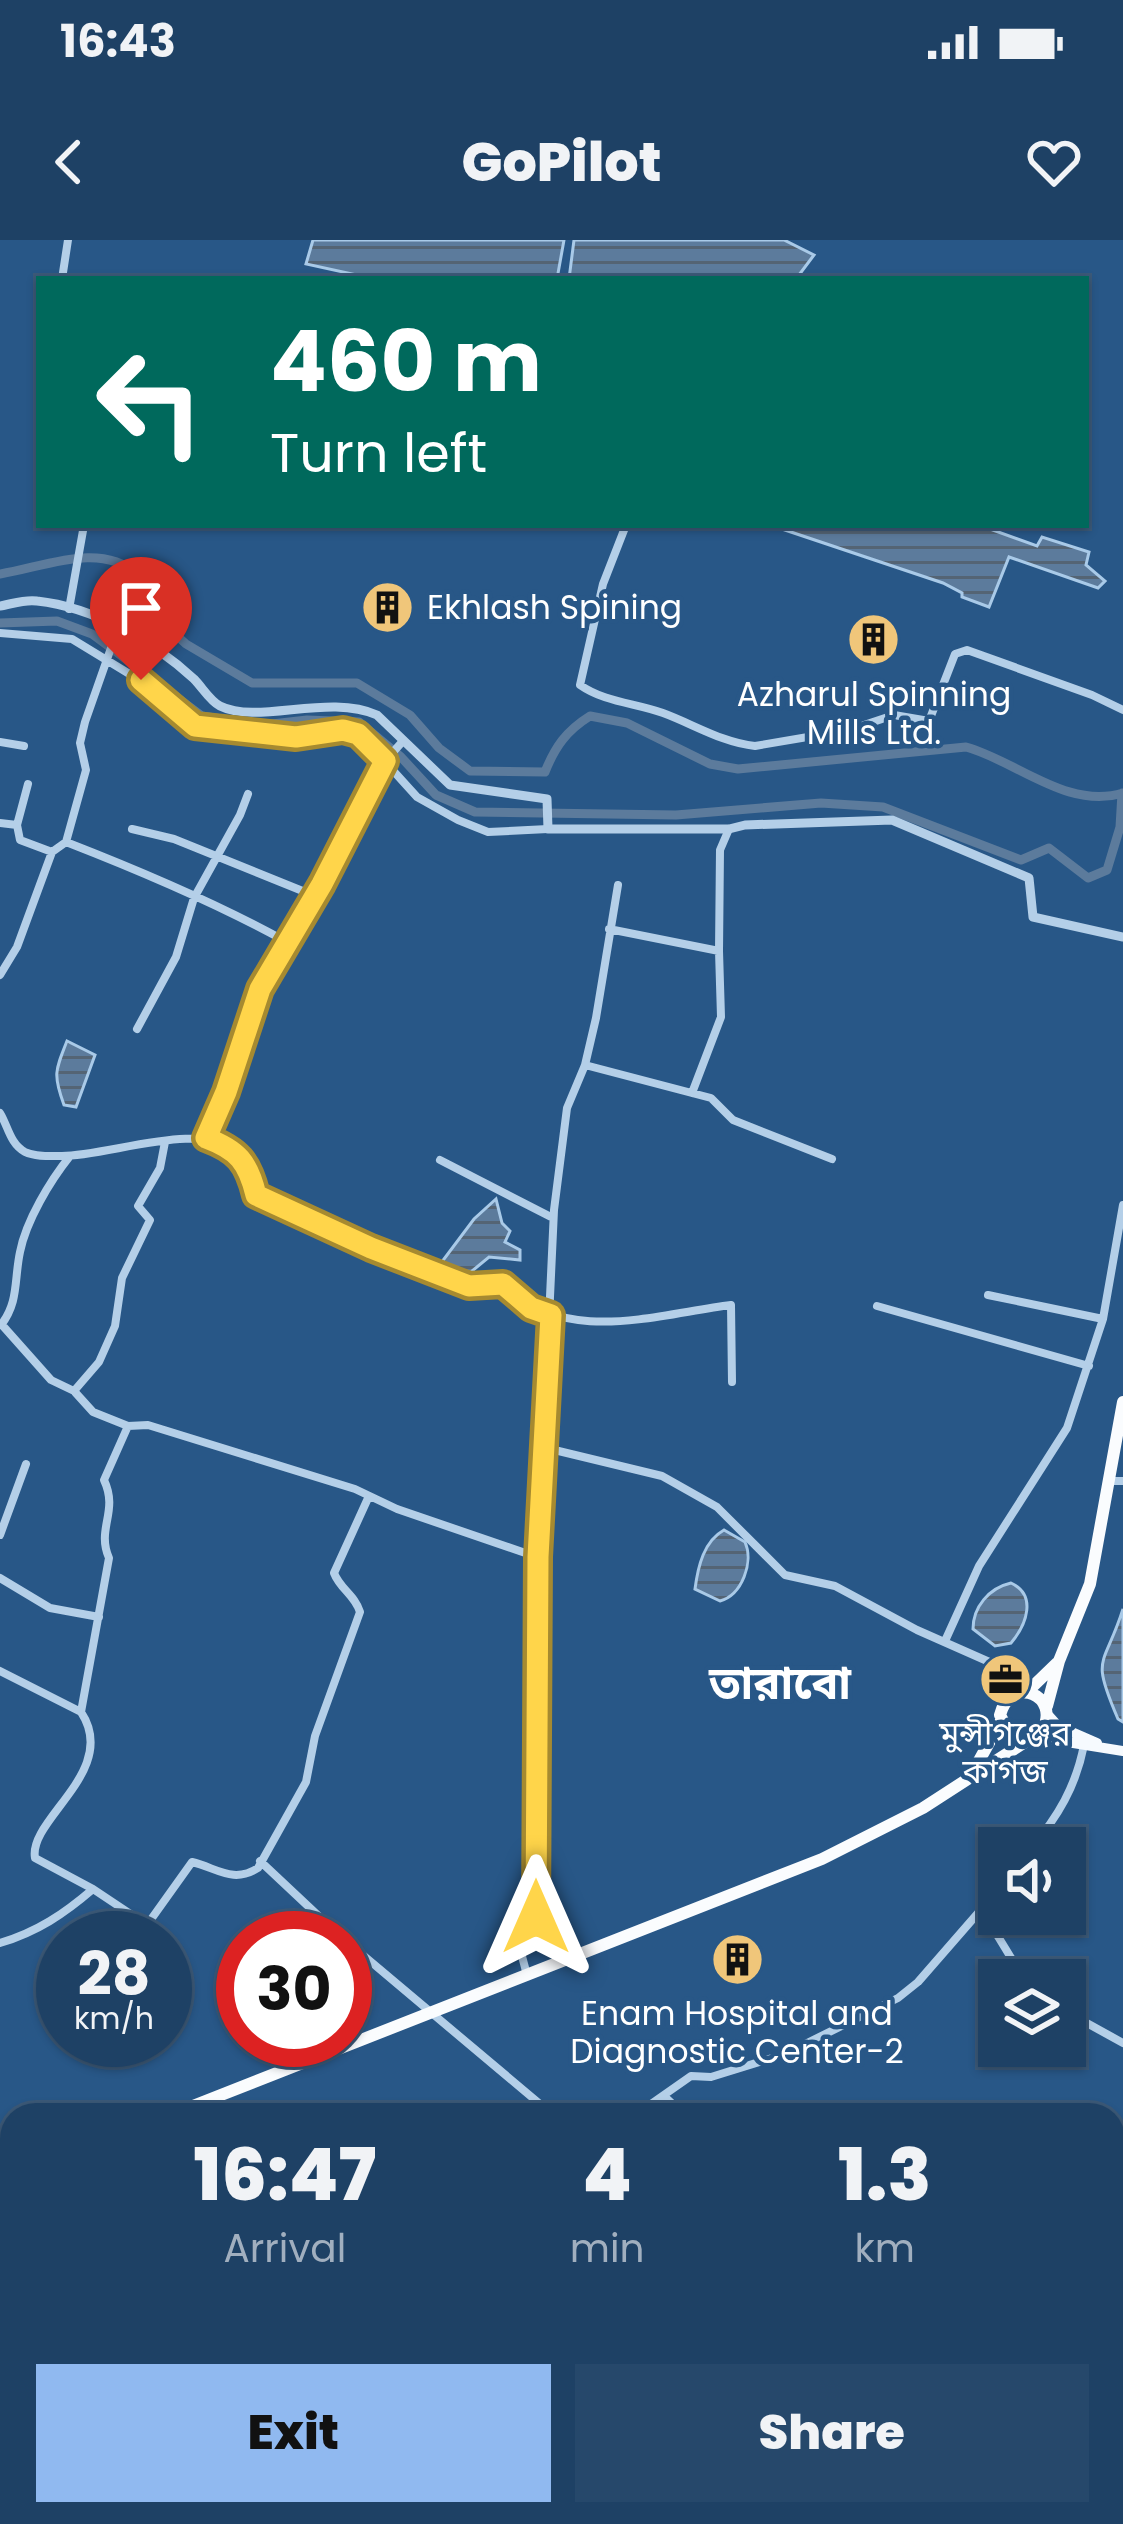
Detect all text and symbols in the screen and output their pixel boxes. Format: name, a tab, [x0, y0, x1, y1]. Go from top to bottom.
text: 16:43	[60, 10, 176, 73]
text: GoPilot	[462, 124, 661, 200]
icon: back	[36, 129, 102, 195]
icon: heart	[1021, 129, 1087, 195]
text: 460 m	[270, 303, 542, 420]
icon: left	[72, 324, 228, 480]
text: Turn left	[270, 415, 487, 491]
pin	[90, 557, 192, 680]
icon: arrive	[108, 575, 174, 641]
building icon: Ekhlash Spining	[360, 579, 416, 635]
place label: Ekhlash Spining	[427, 584, 682, 631]
building icon: Azharul Spinning Mills Ltd.	[846, 612, 902, 668]
place label: Azharul Spinning Mills Ltd.	[737, 671, 1011, 756]
office icon: মুন্সীগঞ্জের কাগজ	[977, 1651, 1033, 1707]
district label: তারাবো	[708, 1652, 852, 1715]
place label: মুন্সীগঞ্জের কাগজ	[938, 1710, 1071, 1795]
map controls	[978, 1827, 1086, 2067]
button: sound	[978, 1827, 1086, 1935]
position arrow	[473, 1854, 599, 1980]
speed limit sign: 30	[216, 1911, 372, 2067]
building icon: Enam Hospital and Diagnostic Center-2	[709, 1931, 765, 1987]
text: 28	[77, 1932, 151, 2016]
button: layers	[978, 1959, 1086, 2067]
place label: Enam Hospital and Diagnostic Center-2	[570, 1990, 904, 2075]
text: km/h	[74, 1997, 154, 2040]
text: 16:47	[194, 2124, 376, 2225]
text: 4	[582, 2124, 632, 2225]
text: 1.3	[838, 2124, 931, 2225]
text: Arrival	[223, 2221, 346, 2276]
text: min	[570, 2221, 644, 2276]
text: km	[855, 2221, 915, 2276]
button: Exit	[36, 2364, 551, 2502]
button: Share	[575, 2364, 1089, 2502]

